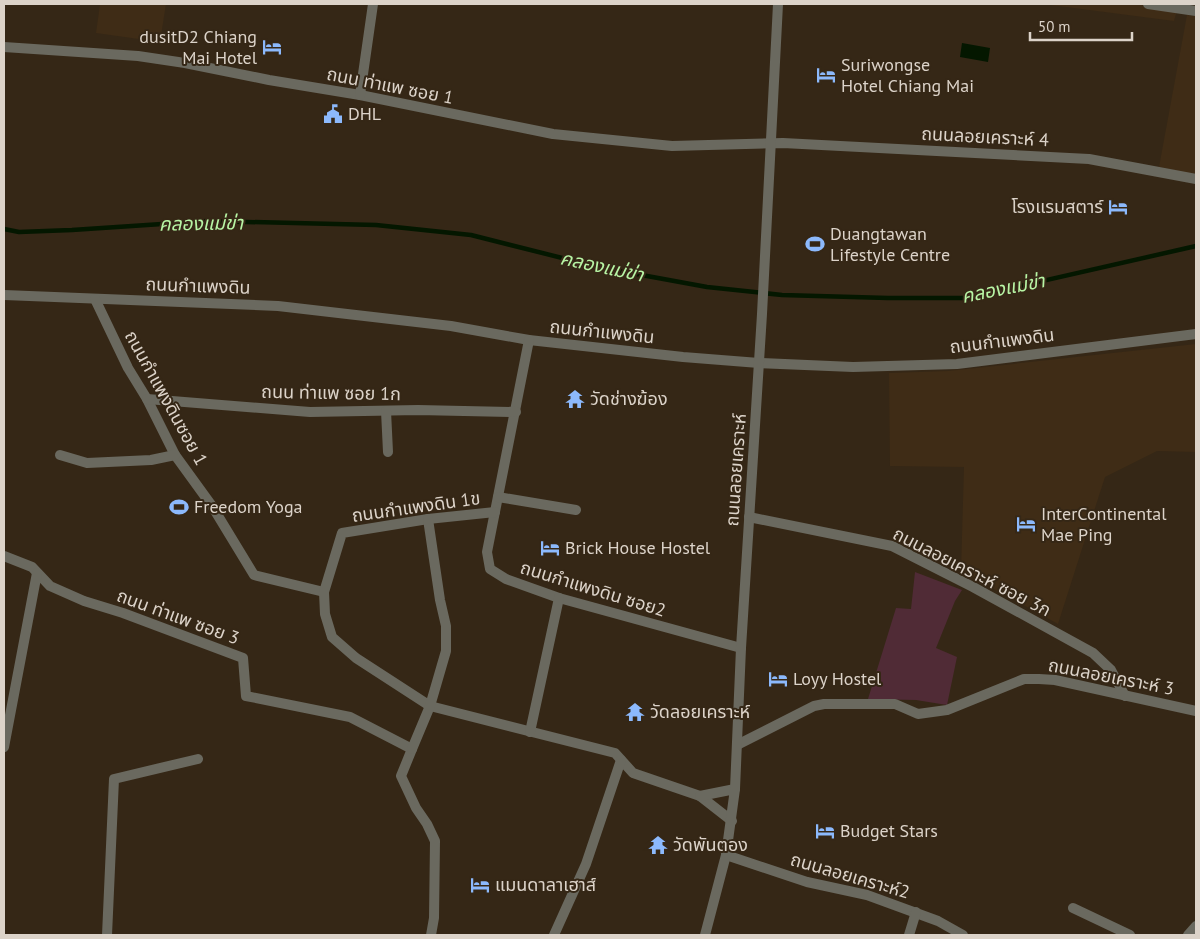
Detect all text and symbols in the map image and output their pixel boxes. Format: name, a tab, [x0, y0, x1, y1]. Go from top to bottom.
scale bar	[1030, 10, 1132, 42]
text: 50 m	[1038, 17, 1071, 36]
place label: dusitD2 Chiang Mai Hotel	[139, 25, 258, 69]
hotel icon: dusitD2 Chiang Mai Hotel	[261, 36, 283, 58]
place label: Suriwongse Hotel Chiang Mai	[841, 53, 974, 97]
street label: ถนน ท่าแพ ซอย 1	[325, 62, 456, 109]
hotel icon: Suriwongse Hotel Chiang Mai	[815, 64, 837, 86]
place label: DHL	[348, 102, 381, 125]
public building icon: DHL	[322, 103, 344, 125]
street label: ถนนลอยเคราะห์ 4	[921, 122, 1050, 151]
place label: โรงแรมสตาร์	[1011, 195, 1104, 218]
hotel icon: โรงแรมสตาร์	[1107, 196, 1129, 218]
water label: คลองแม่ข่า	[159, 210, 245, 236]
place label: Duangtawan Lifestyle Centre	[830, 222, 950, 266]
sports icon: Duangtawan Lifestyle Centre	[804, 233, 826, 255]
water label: คลองแม่ข่า	[558, 246, 647, 287]
water label: คลองแม่ข่า	[959, 268, 1048, 308]
street label: ถนนกำแพงดิน	[145, 272, 251, 299]
street label: ถนนกำแพงดิน	[549, 315, 656, 348]
street label: ถนนกำแพงดิน	[948, 323, 1056, 358]
street label: ถนนกำแพงดินซอย 1	[120, 326, 213, 469]
street label: ถนน ท่าแพ ซอย 1ก	[261, 380, 401, 405]
place label: วัดช่างฆ้อง	[590, 387, 668, 410]
temple icon: วัดช่างฆ้อง	[564, 388, 586, 410]
street label: ถนนลอยเคราะห์	[720, 412, 751, 527]
street label: ถนนกำแพงดิน 1ข	[350, 486, 482, 527]
place label: Freedom Yoga	[194, 495, 303, 518]
sports icon: Freedom Yoga	[168, 496, 190, 518]
place label: InterContinental Mae Ping	[1041, 502, 1167, 546]
hotel icon: InterContinental Mae Ping	[1015, 513, 1037, 535]
street label: ถนนลอยเคราะห์ ซอย 3ก	[889, 522, 1055, 621]
place label: Brick House Hostel	[565, 536, 711, 559]
hotel icon: Brick House Hostel	[539, 537, 561, 559]
street label: ถนนกำแพงดิน ซอย2	[518, 555, 669, 622]
street label: ถนน ท่าแพ ซอย 3	[114, 584, 243, 649]
street label: ถนนลอยเคราะห์ 3	[1046, 653, 1176, 700]
place label: Loyy Hostel	[793, 667, 882, 690]
hotel icon: Loyy Hostel	[767, 668, 789, 690]
place label: วัดลอยเคราะห์	[650, 700, 751, 723]
temple icon: วัดลอยเคราะห์	[624, 701, 646, 723]
place label: Budget Stars	[840, 819, 938, 842]
hotel icon: Budget Stars	[814, 820, 836, 842]
place label: วัดพันตอง	[673, 833, 748, 856]
temple icon: วัดพันตอง	[647, 834, 669, 856]
street label: ถนนลอยเคราะห์2	[788, 848, 912, 904]
place label: แมนดาลาเฮาส์	[495, 873, 596, 896]
hotel icon: แมนดาลาเฮาส์	[469, 874, 491, 896]

